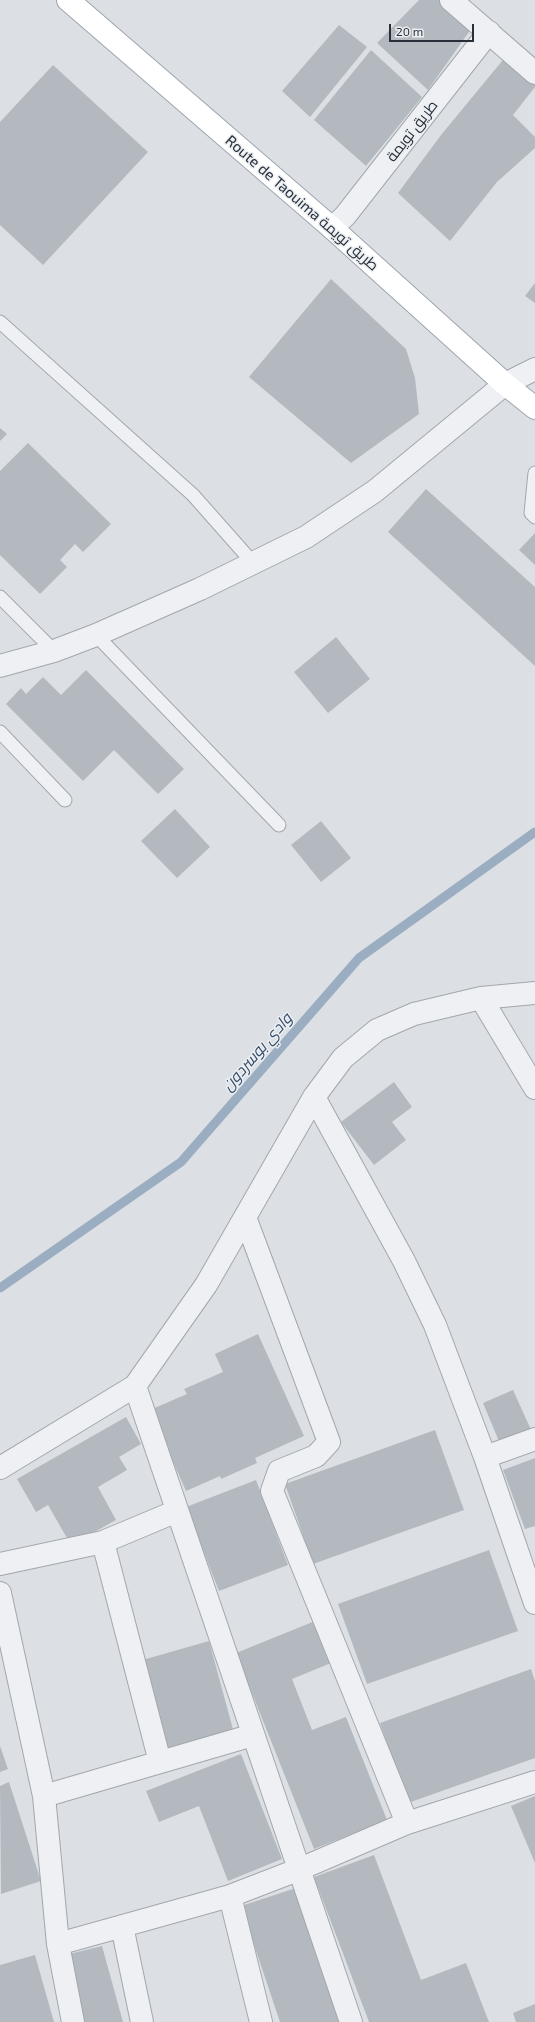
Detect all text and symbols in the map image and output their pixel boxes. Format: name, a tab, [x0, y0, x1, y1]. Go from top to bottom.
scale bar	[391, 16, 476, 42]
text: 20 m	[396, 24, 423, 38]
street label: طريق تويمة	[382, 97, 442, 165]
street label: Route de Taouima طريق تويمة	[222, 131, 382, 275]
water label: وادي بوسردون	[218, 1009, 296, 1095]

